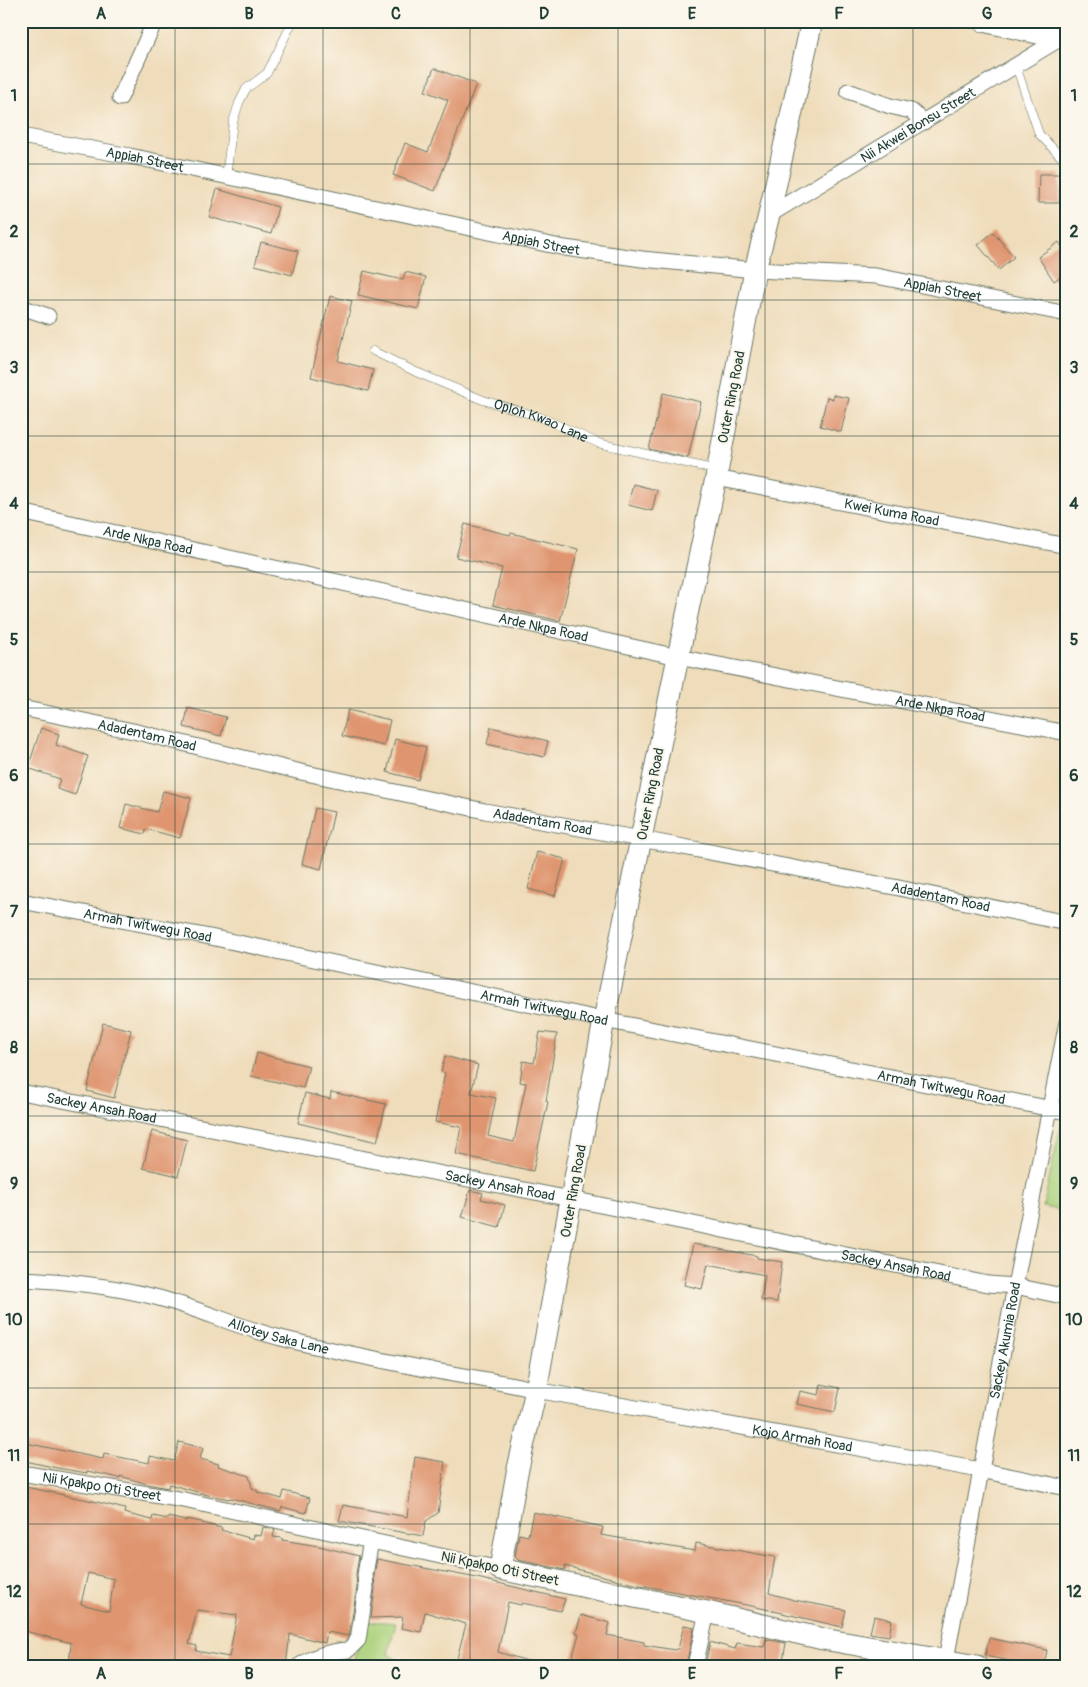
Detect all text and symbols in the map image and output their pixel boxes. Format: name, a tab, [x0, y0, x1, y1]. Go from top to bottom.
text: A	[96, 4, 107, 24]
text: B	[244, 4, 254, 24]
text: C	[391, 4, 401, 24]
text: D	[539, 4, 549, 24]
text: E	[688, 4, 697, 24]
text: F	[834, 4, 844, 24]
text: G	[982, 4, 993, 24]
street label: Nii Akwei Bonsu Street	[857, 84, 979, 167]
text: 1	[11, 86, 17, 106]
text: 1	[1071, 86, 1077, 106]
street label: Appiah Street	[104, 144, 185, 176]
text: 2	[10, 222, 19, 242]
text: 2	[1070, 222, 1079, 242]
street label: Appiah Street	[501, 227, 581, 259]
street label: Appiah Street	[902, 274, 983, 306]
street label: Outer Ring Road	[714, 349, 749, 445]
text: 3	[10, 358, 19, 378]
text: 3	[1070, 358, 1079, 378]
street label: Oploh Kwao Lane	[492, 396, 591, 447]
text: 4	[9, 494, 19, 514]
text: 4	[1069, 494, 1079, 514]
street label: Kwei Kuma Road	[843, 495, 941, 530]
street label: Arde Nkpa Road	[101, 522, 194, 559]
street label: Arde Nkpa Road	[497, 610, 590, 646]
text: 5	[10, 630, 19, 650]
text: 5	[1070, 630, 1079, 650]
street label: Arde Nkpa Road	[894, 692, 987, 726]
street label: Adadentam Road	[96, 716, 198, 755]
street label: Outer Ring Road	[633, 746, 668, 842]
text: 6	[9, 766, 19, 786]
text: 6	[1069, 766, 1079, 786]
street label: Adadentam Road	[492, 805, 594, 839]
street label: Adadentam Road	[890, 879, 992, 916]
text: 7	[10, 902, 19, 922]
text: 7	[1070, 902, 1079, 922]
street label: Armah Twitwegu Road	[82, 905, 213, 946]
street label: Armah Twitwegu Road	[479, 986, 610, 1030]
text: 8	[10, 1038, 18, 1058]
text: 8	[1070, 1038, 1078, 1058]
street label: Armah Twitwegu Road	[876, 1067, 1007, 1109]
street label: Sackey Ansah Road	[45, 1089, 158, 1127]
street label: Outer Ring Road	[557, 1143, 590, 1239]
street label: Sackey Ansah Road	[443, 1167, 557, 1205]
text: 9	[10, 1174, 18, 1194]
text: 9	[1070, 1174, 1078, 1194]
street label: Sackey Ansah Road	[839, 1246, 952, 1285]
street label: Sackey Akumia Road	[986, 1280, 1025, 1400]
text: 10	[5, 1310, 23, 1330]
text: 10	[1065, 1310, 1083, 1330]
street label: Allotey Saka Lane	[226, 1314, 330, 1358]
street label: Kojo Armah Road	[751, 1421, 854, 1456]
text: 11	[8, 1446, 20, 1466]
text: 11	[1068, 1446, 1080, 1466]
street label: Nii Kpakpo Oti Street	[41, 1469, 163, 1505]
street label: Nii Kpakpo Oti Street	[439, 1548, 561, 1589]
text: 12	[6, 1582, 22, 1602]
text: 12	[1066, 1582, 1082, 1602]
text: A	[96, 1664, 107, 1684]
text: B	[244, 1664, 254, 1684]
text: C	[391, 1664, 401, 1684]
text: D	[539, 1664, 549, 1684]
text: E	[688, 1664, 697, 1684]
text: F	[834, 1664, 844, 1684]
text: G	[982, 1664, 993, 1684]

